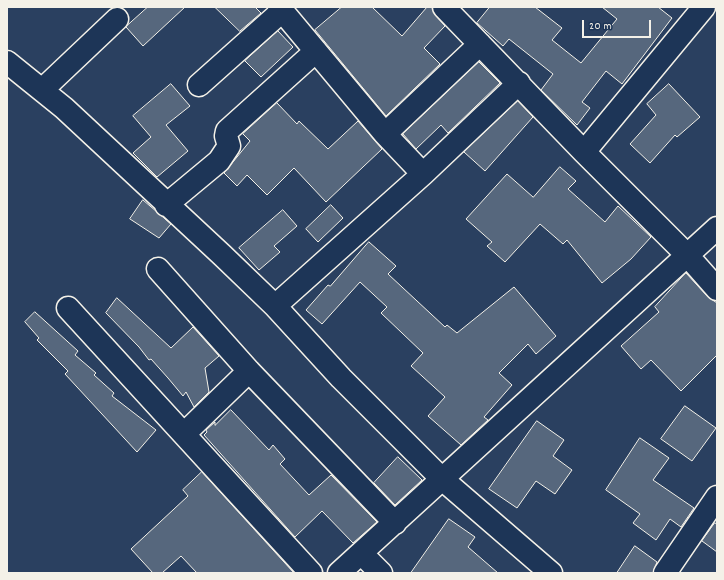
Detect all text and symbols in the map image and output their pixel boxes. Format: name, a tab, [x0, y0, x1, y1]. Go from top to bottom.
scale bar	[584, 12, 653, 38]
text: 20 m	[589, 18, 612, 35]

